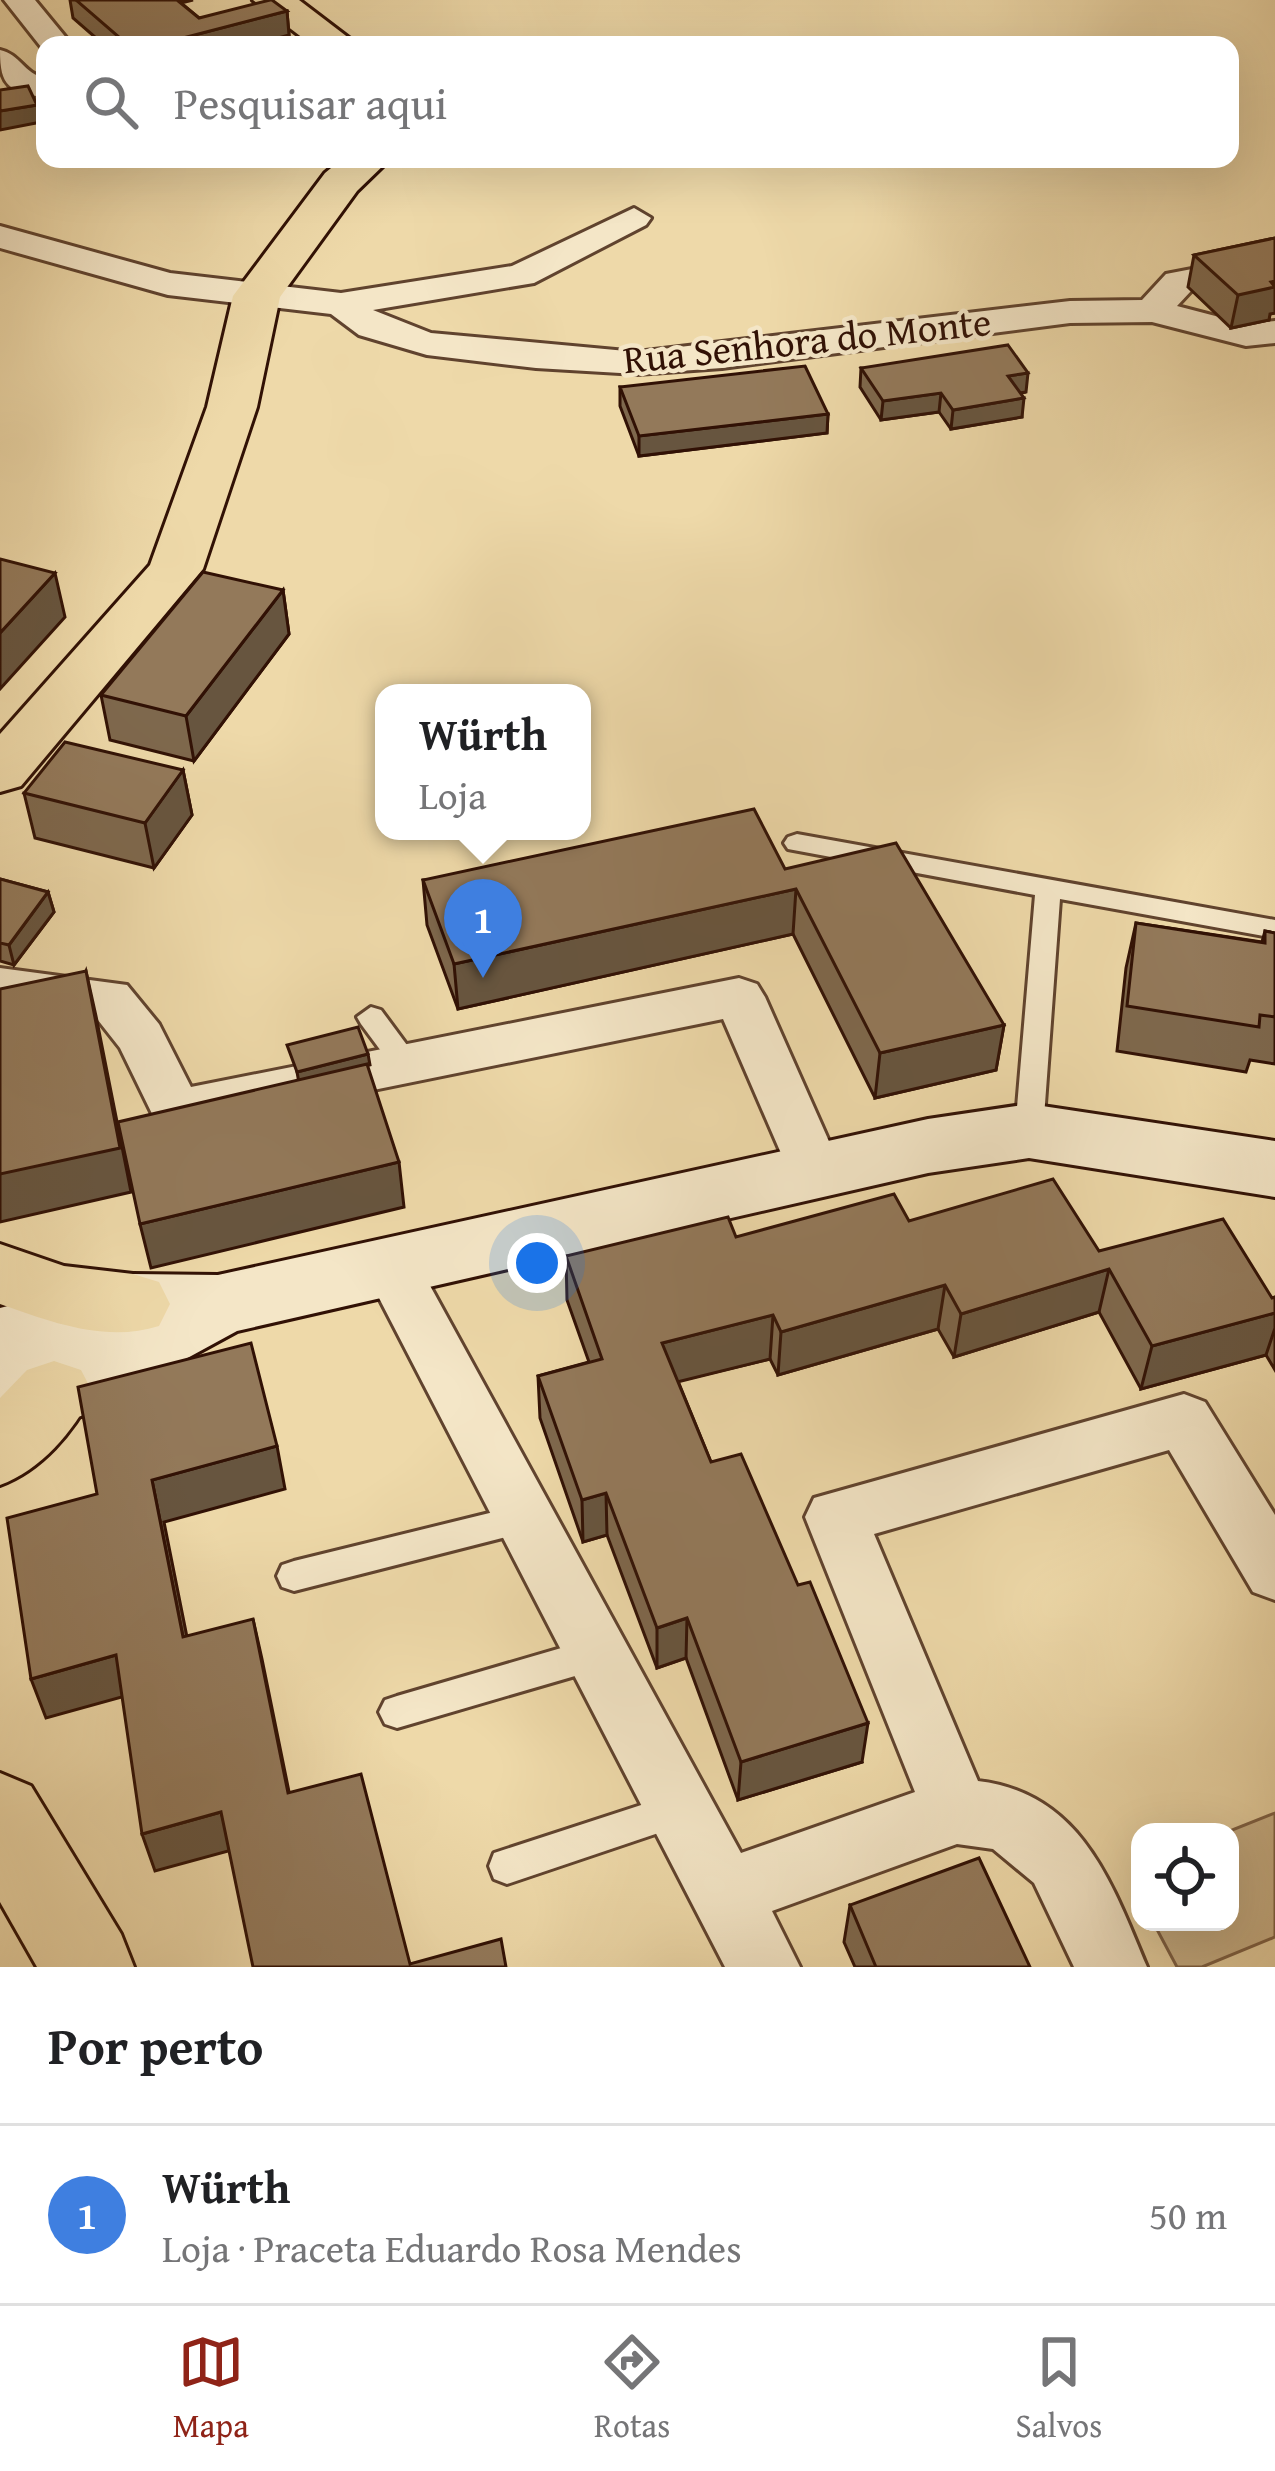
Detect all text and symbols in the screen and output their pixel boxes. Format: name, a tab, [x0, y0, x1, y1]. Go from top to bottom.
search box	[36, 36, 1239, 168]
icon: search	[78, 69, 144, 135]
text: Pesquisar aqui	[174, 70, 447, 135]
street label: Rua Senhora do Monte	[620, 292, 994, 387]
popup	[375, 684, 591, 840]
text: Würth	[419, 701, 547, 766]
text: Loja	[419, 766, 487, 823]
pin: 1	[444, 879, 522, 978]
your location	[507, 1233, 567, 1293]
map controls	[1131, 1823, 1239, 1931]
button: locate	[1131, 1823, 1239, 1931]
text: Por perto	[48, 2008, 263, 2083]
text: Würth	[162, 2154, 290, 2219]
text: 1	[77, 2186, 97, 2243]
text: 50 m	[1149, 2186, 1227, 2243]
text: Loja · Praceta Eduardo Rosa Mendes	[162, 2219, 742, 2276]
tab: Mapa	[173, 2329, 249, 2449]
tab: Rotas	[594, 2329, 670, 2449]
tab: Salvos	[1016, 2329, 1102, 2449]

